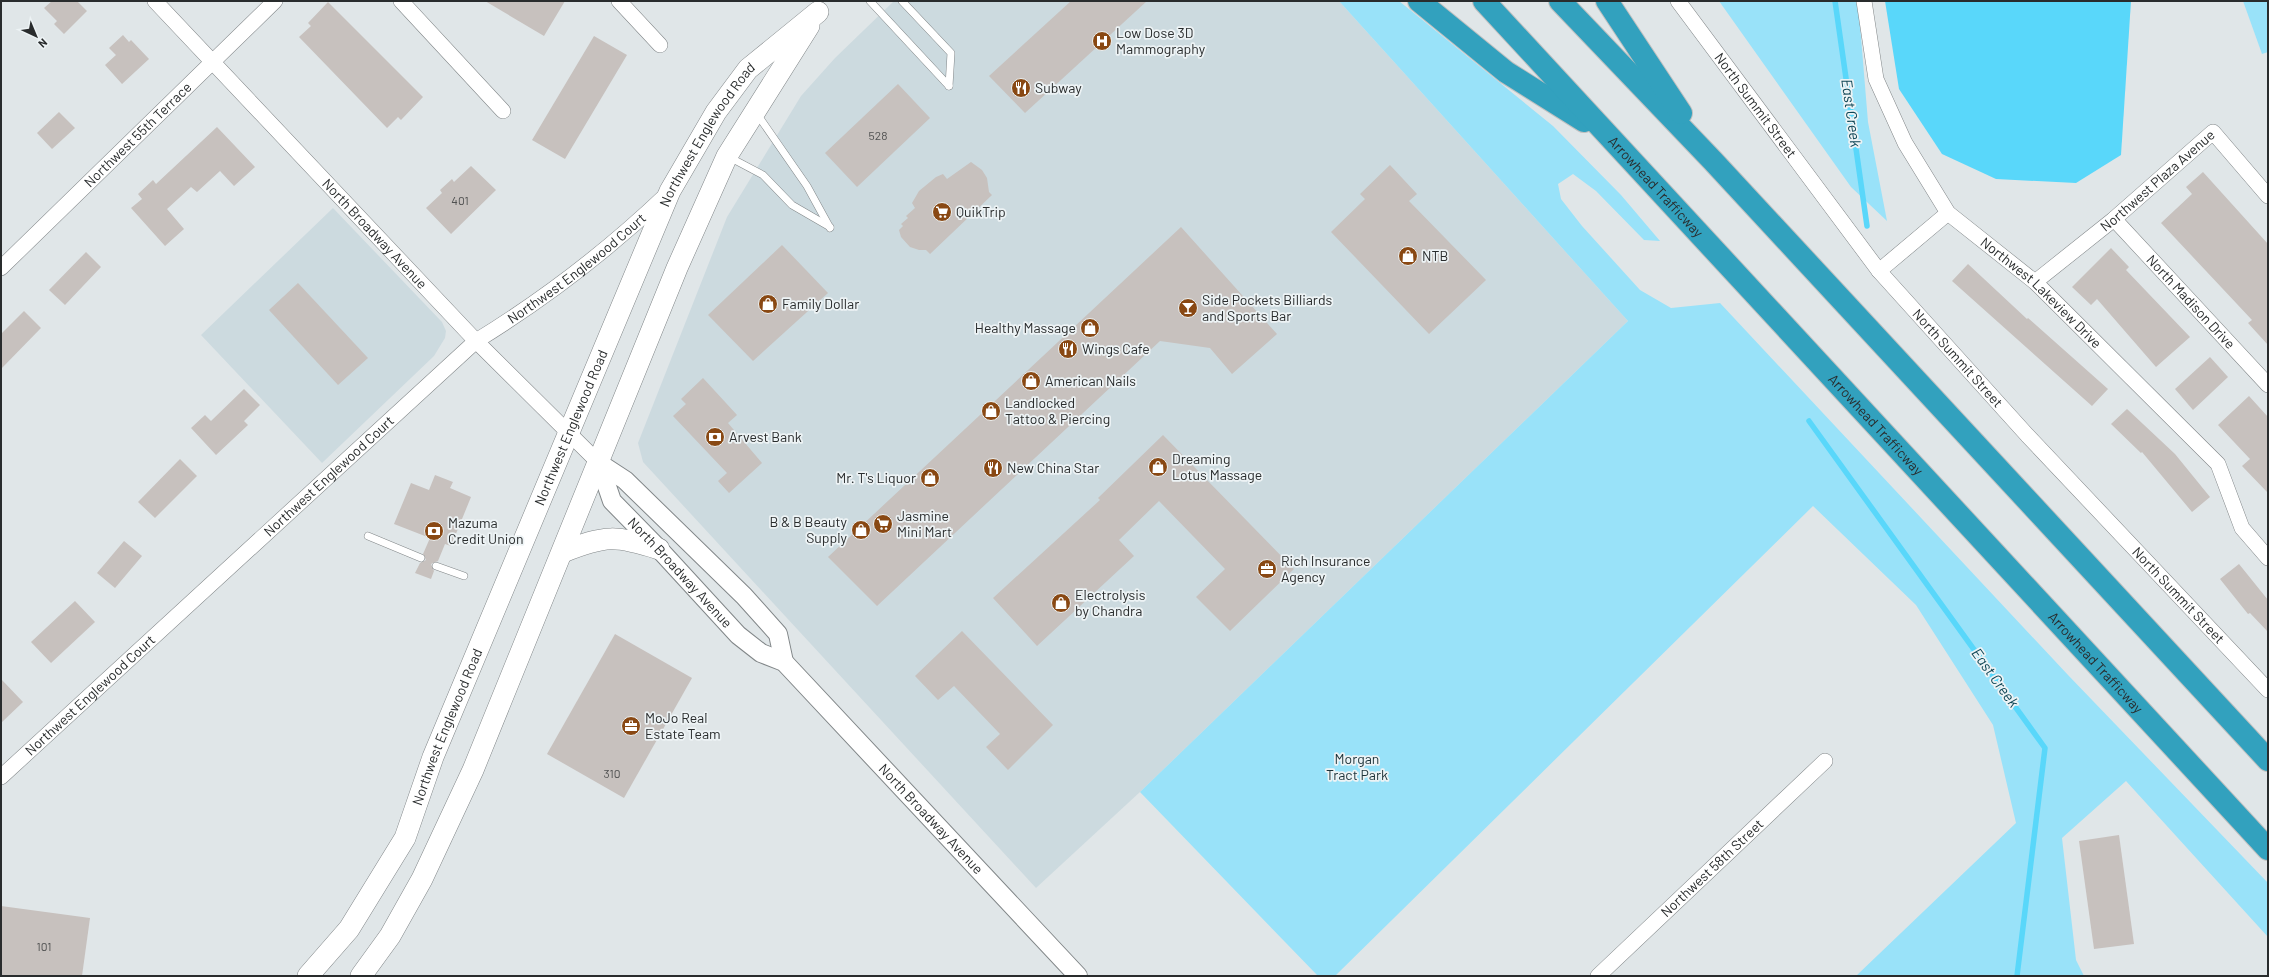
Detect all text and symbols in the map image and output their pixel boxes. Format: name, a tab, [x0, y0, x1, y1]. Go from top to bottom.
north arrow	[16, 16, 56, 56]
place label: Low Dose 3D Mammography	[1116, 24, 1206, 57]
hospital icon: Low Dose 3D Mammography	[1091, 30, 1113, 52]
text: N	[36, 36, 50, 51]
street label: North Summit Street	[1711, 49, 1801, 161]
street label: Northwest Englewood Road	[655, 58, 758, 209]
restaurant icon: Subway	[1010, 77, 1032, 99]
street label: Northwest 55th Terrace	[80, 78, 195, 190]
water label: East Creek	[1838, 78, 1866, 149]
place label: Subway	[1035, 79, 1082, 96]
street label: Northwest Plaza Avenue	[2097, 126, 2218, 235]
house number: 528	[869, 128, 887, 142]
street label: Arrowhead Trafficway	[1605, 132, 1707, 241]
street label: North Broadway Avenue	[319, 175, 431, 292]
house number: 401	[451, 193, 469, 207]
supermarket icon: QuikTrip	[931, 201, 953, 223]
place label: QuikTrip	[956, 203, 1006, 220]
street label: Northwest Englewood Court	[504, 209, 649, 327]
street label: Northwest Lakeview Drive	[1977, 233, 2105, 351]
shop icon: NTB	[1397, 245, 1419, 267]
place label: NTB	[1422, 247, 1448, 264]
street label: North Madison Drive	[2143, 251, 2239, 352]
place label: Side Pockets Billiards and Sports Bar	[1202, 291, 1333, 324]
shop icon: Family Dollar	[757, 293, 779, 315]
place label: Family Dollar	[782, 295, 859, 312]
bar icon: Side Pockets Billiards and Sports Bar	[1177, 297, 1199, 319]
street label: North Summit Street	[1909, 305, 2007, 410]
shop icon: Healthy Massage	[1079, 317, 1101, 339]
place label: Healthy Massage	[975, 319, 1076, 336]
restaurant icon: Wings Cafe	[1057, 338, 1079, 360]
place label: Wings Cafe	[1082, 340, 1150, 357]
street label: Northwest Englewood Road	[530, 347, 611, 508]
shop icon: American Nails	[1020, 370, 1042, 392]
street label: Arrowhead Trafficway	[1825, 370, 1927, 479]
place label: American Nails	[1045, 372, 1136, 389]
place label: Landlocked Tattoo & Piercing	[1005, 394, 1110, 427]
shop icon: Landlocked Tattoo & Piercing	[980, 400, 1002, 422]
street label: Northwest Englewood Court	[260, 412, 397, 540]
bank icon: Arvest Bank	[704, 426, 726, 448]
place label: Arvest Bank	[729, 428, 802, 445]
place label: Dreaming Lotus Massage	[1172, 450, 1262, 483]
shop icon: Dreaming Lotus Massage	[1147, 456, 1169, 478]
restaurant icon: New China Star	[982, 457, 1004, 479]
place label: New China Star	[1007, 459, 1099, 476]
shop icon: Mr. T's Liquor	[919, 467, 941, 489]
place label: Mr. T's Liquor	[836, 469, 916, 486]
place label: Jasmine Mini Mart	[897, 507, 952, 540]
place label: B & B Beauty Supply	[769, 513, 848, 546]
supermarket icon: Jasmine Mini Mart	[872, 513, 894, 535]
place label: Mazuma Credit Union	[448, 514, 523, 547]
street label: North Broadway Avenue	[625, 514, 736, 631]
shop icon: B & B Beauty Supply	[850, 519, 872, 541]
bank icon: Mazuma Credit Union	[423, 520, 445, 542]
street label: North Summit Street	[2129, 543, 2228, 647]
place label: Rich Insurance Agency	[1281, 552, 1371, 585]
office icon: Rich Insurance Agency	[1256, 558, 1278, 580]
place label: Electrolysis by Chandra	[1075, 586, 1146, 619]
shop icon: Electrolysis by Chandra	[1050, 592, 1072, 614]
street label: Arrowhead Trafficway	[2045, 608, 2147, 717]
street label: Northwest Englewood Court	[21, 631, 158, 759]
water label: East Creek	[1968, 644, 2024, 711]
street label: Northwest Englewood Road	[408, 646, 485, 807]
place label: MoJo Real Estate Team	[645, 709, 721, 742]
office icon: MoJo Real Estate Team	[620, 715, 642, 737]
park label: Morgan Tract Park	[1326, 750, 1388, 783]
street label: North Broadway Avenue	[876, 760, 987, 877]
house number: 310	[603, 766, 621, 780]
street label: Northwest 58th Street	[1657, 815, 1767, 920]
house number: 101	[37, 939, 51, 953]

